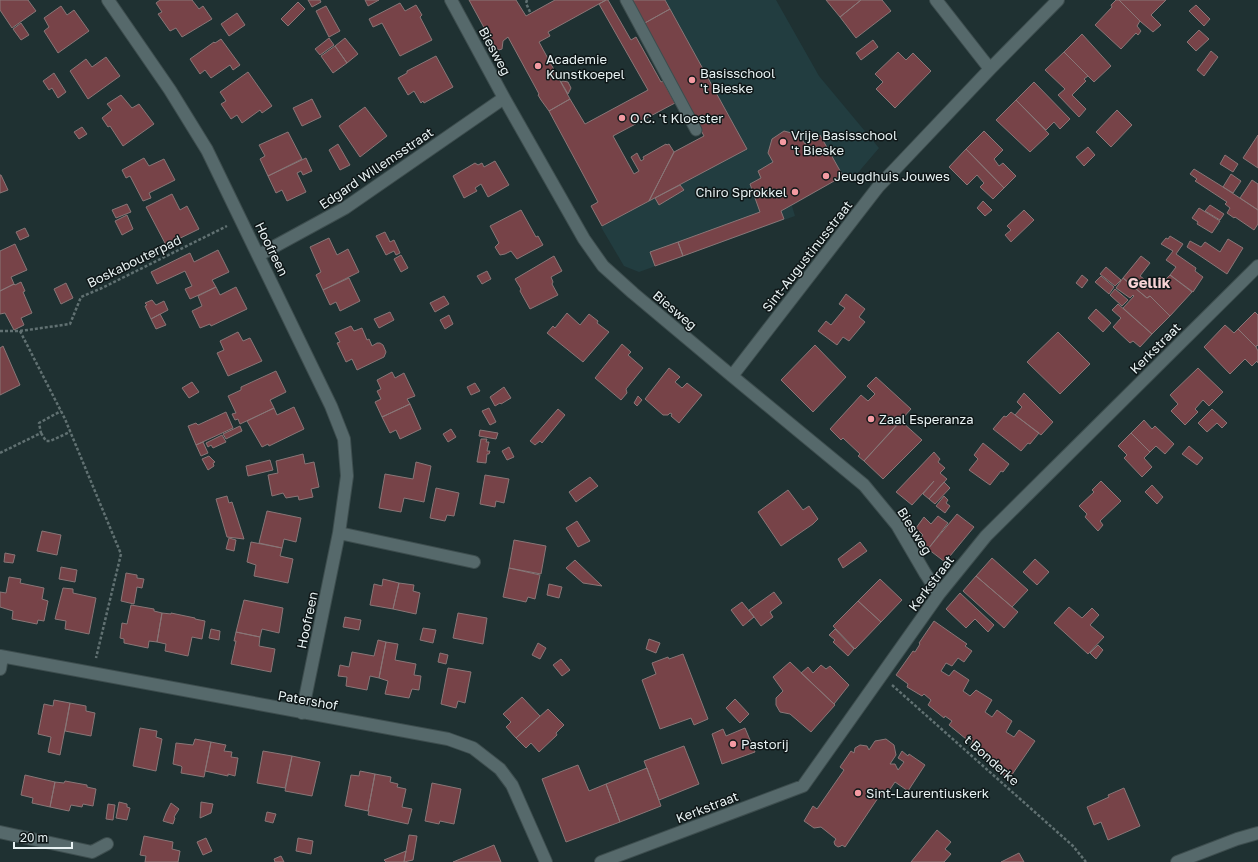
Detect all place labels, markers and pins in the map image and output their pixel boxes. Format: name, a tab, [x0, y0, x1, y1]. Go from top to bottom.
place label: Academie Kunstkoepel	[546, 51, 625, 82]
marker: Academie Kunstkoepel	[533, 61, 543, 71]
place label: Basisschool 't Bieske	[700, 65, 775, 96]
marker: Basisschool 't Bieske	[687, 75, 697, 85]
place label: O.C. 't Kloester	[630, 110, 723, 126]
marker: O.C. 't Kloester	[617, 113, 627, 123]
place label: Vrije Basisschool 't Bieske	[791, 127, 897, 158]
marker: Vrije Basisschool 't Bieske	[778, 137, 788, 147]
place label: Jeugdhuis Jouwes	[834, 168, 950, 184]
marker: Jeugdhuis Jouwes	[821, 171, 831, 181]
place label: Chiro Sprokkel	[696, 184, 787, 200]
marker: Chiro Sprokkel	[790, 187, 800, 197]
place label: Zaal Esperanza	[879, 411, 974, 427]
marker: Zaal Esperanza	[866, 414, 876, 424]
place label: Pastorij	[741, 736, 789, 752]
marker: Pastorij	[728, 739, 738, 749]
place label: Sint-Laurentiuskerk	[866, 785, 990, 801]
marker: Sint-Laurentiuskerk	[853, 788, 863, 798]

